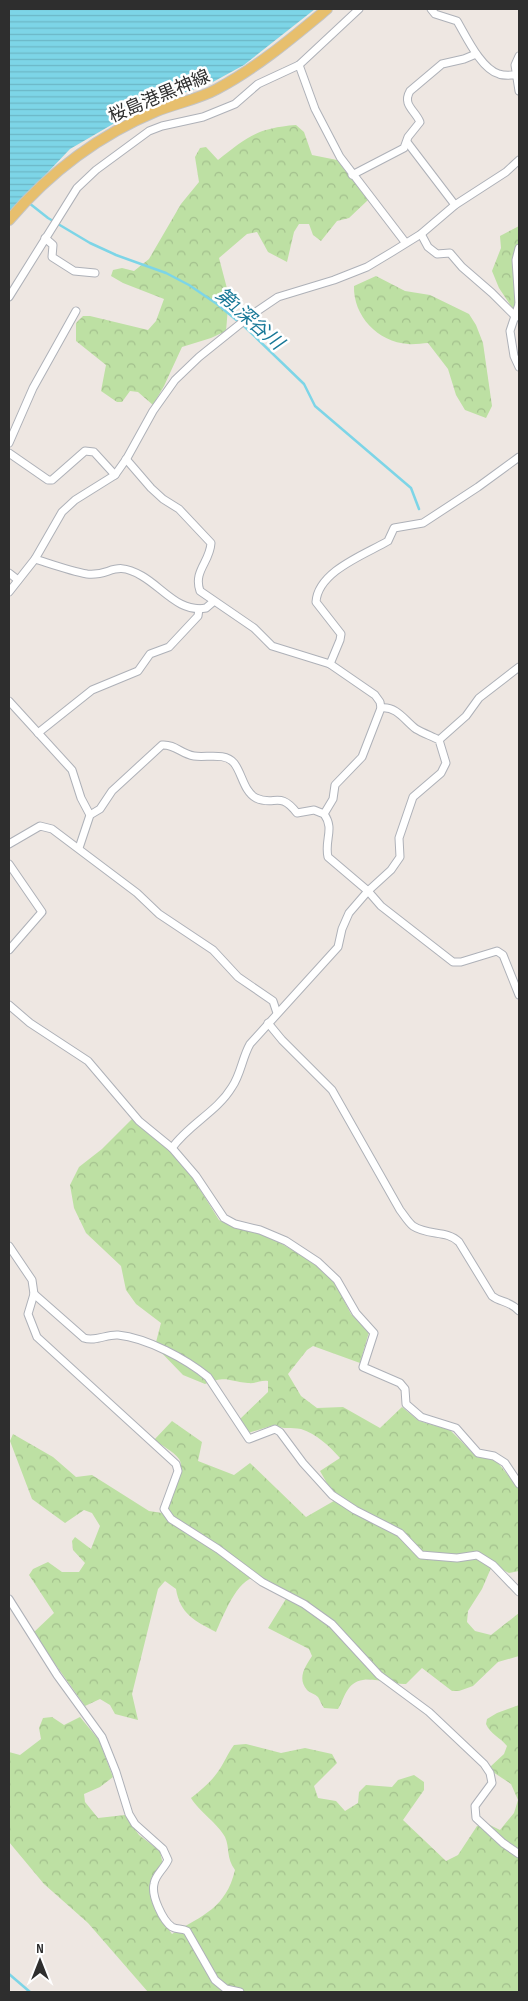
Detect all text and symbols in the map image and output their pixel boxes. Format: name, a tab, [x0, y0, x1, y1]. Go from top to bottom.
street label: 桜島港黒神線	[105, 66, 213, 127]
water label: 第1深谷川	[210, 283, 289, 356]
north arrow	[15, 1936, 65, 1986]
text: N	[36, 1940, 44, 1957]

